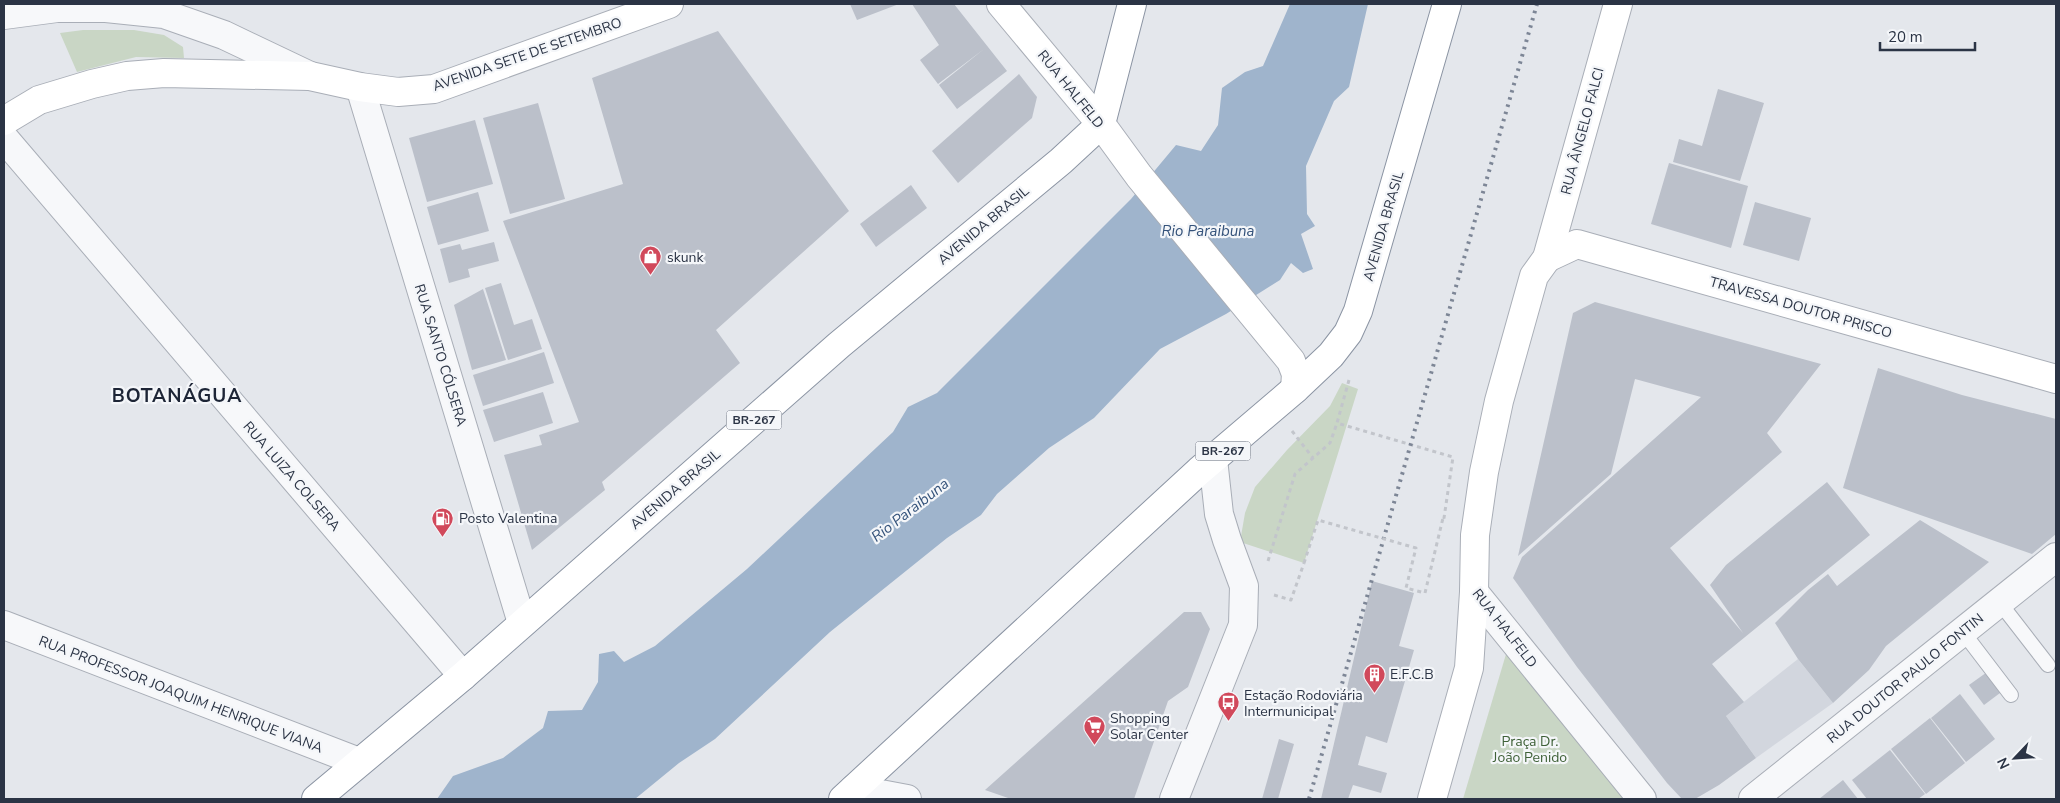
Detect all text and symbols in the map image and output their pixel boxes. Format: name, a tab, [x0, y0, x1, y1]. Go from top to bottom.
street label: AVENIDA SETE DE SETEMBRO	[430, 13, 624, 96]
scale bar	[1880, 20, 1975, 52]
text: 20 m	[1888, 27, 1923, 47]
street label: RUA HALFELD	[1033, 46, 1108, 132]
street label: RUA ÂNGELO FALCI	[1556, 66, 1609, 197]
street label: AVENIDA BRASIL	[1359, 168, 1408, 283]
street label: AVENIDA BRASIL	[934, 181, 1033, 269]
water label: Rio Paraibuna	[1161, 221, 1255, 241]
shop icon: skunk	[639, 245, 663, 276]
place label: skunk	[667, 248, 705, 267]
street label: TRAVESSA DOUTOR PRISCO	[1707, 272, 1894, 343]
street label: RUA SANTO CÓLSERA	[410, 282, 471, 429]
district label: BOTANÁGUA	[112, 383, 242, 409]
road number: BR-267	[726, 410, 782, 430]
street label: RUA LUIZA COLSERA	[239, 417, 345, 535]
road number: BR-267	[1196, 442, 1250, 461]
street label: AVENIDA BRASIL	[626, 445, 725, 534]
water label: Rio Paraibuna	[867, 473, 953, 547]
fuel station icon: Posto Valentina	[431, 506, 455, 537]
place label: Posto Valentina	[459, 509, 557, 528]
street label: RUA HALFELD	[1468, 585, 1542, 672]
street label: RUA DOUTOR PAULO FONTIN	[1823, 609, 1988, 748]
street label: RUA PROFESSOR JOAQUIM HENRIQUE VIANA	[36, 631, 326, 758]
building icon: E.F.C.B	[1362, 662, 1386, 693]
place label: E.F.C.B	[1390, 665, 1434, 684]
place label: Estação Rodoviária Intermunicipal	[1244, 686, 1363, 721]
bus stop icon: Estação Rodoviária Intermunicipal	[1216, 691, 1240, 722]
place label: Shopping Solar Center	[1110, 709, 1188, 744]
supermarket icon: Shopping Solar Center	[1082, 714, 1106, 745]
park label: Praça Dr. João Penido	[1492, 732, 1567, 767]
north arrow	[1990, 733, 2040, 783]
text: N	[1993, 755, 2014, 772]

